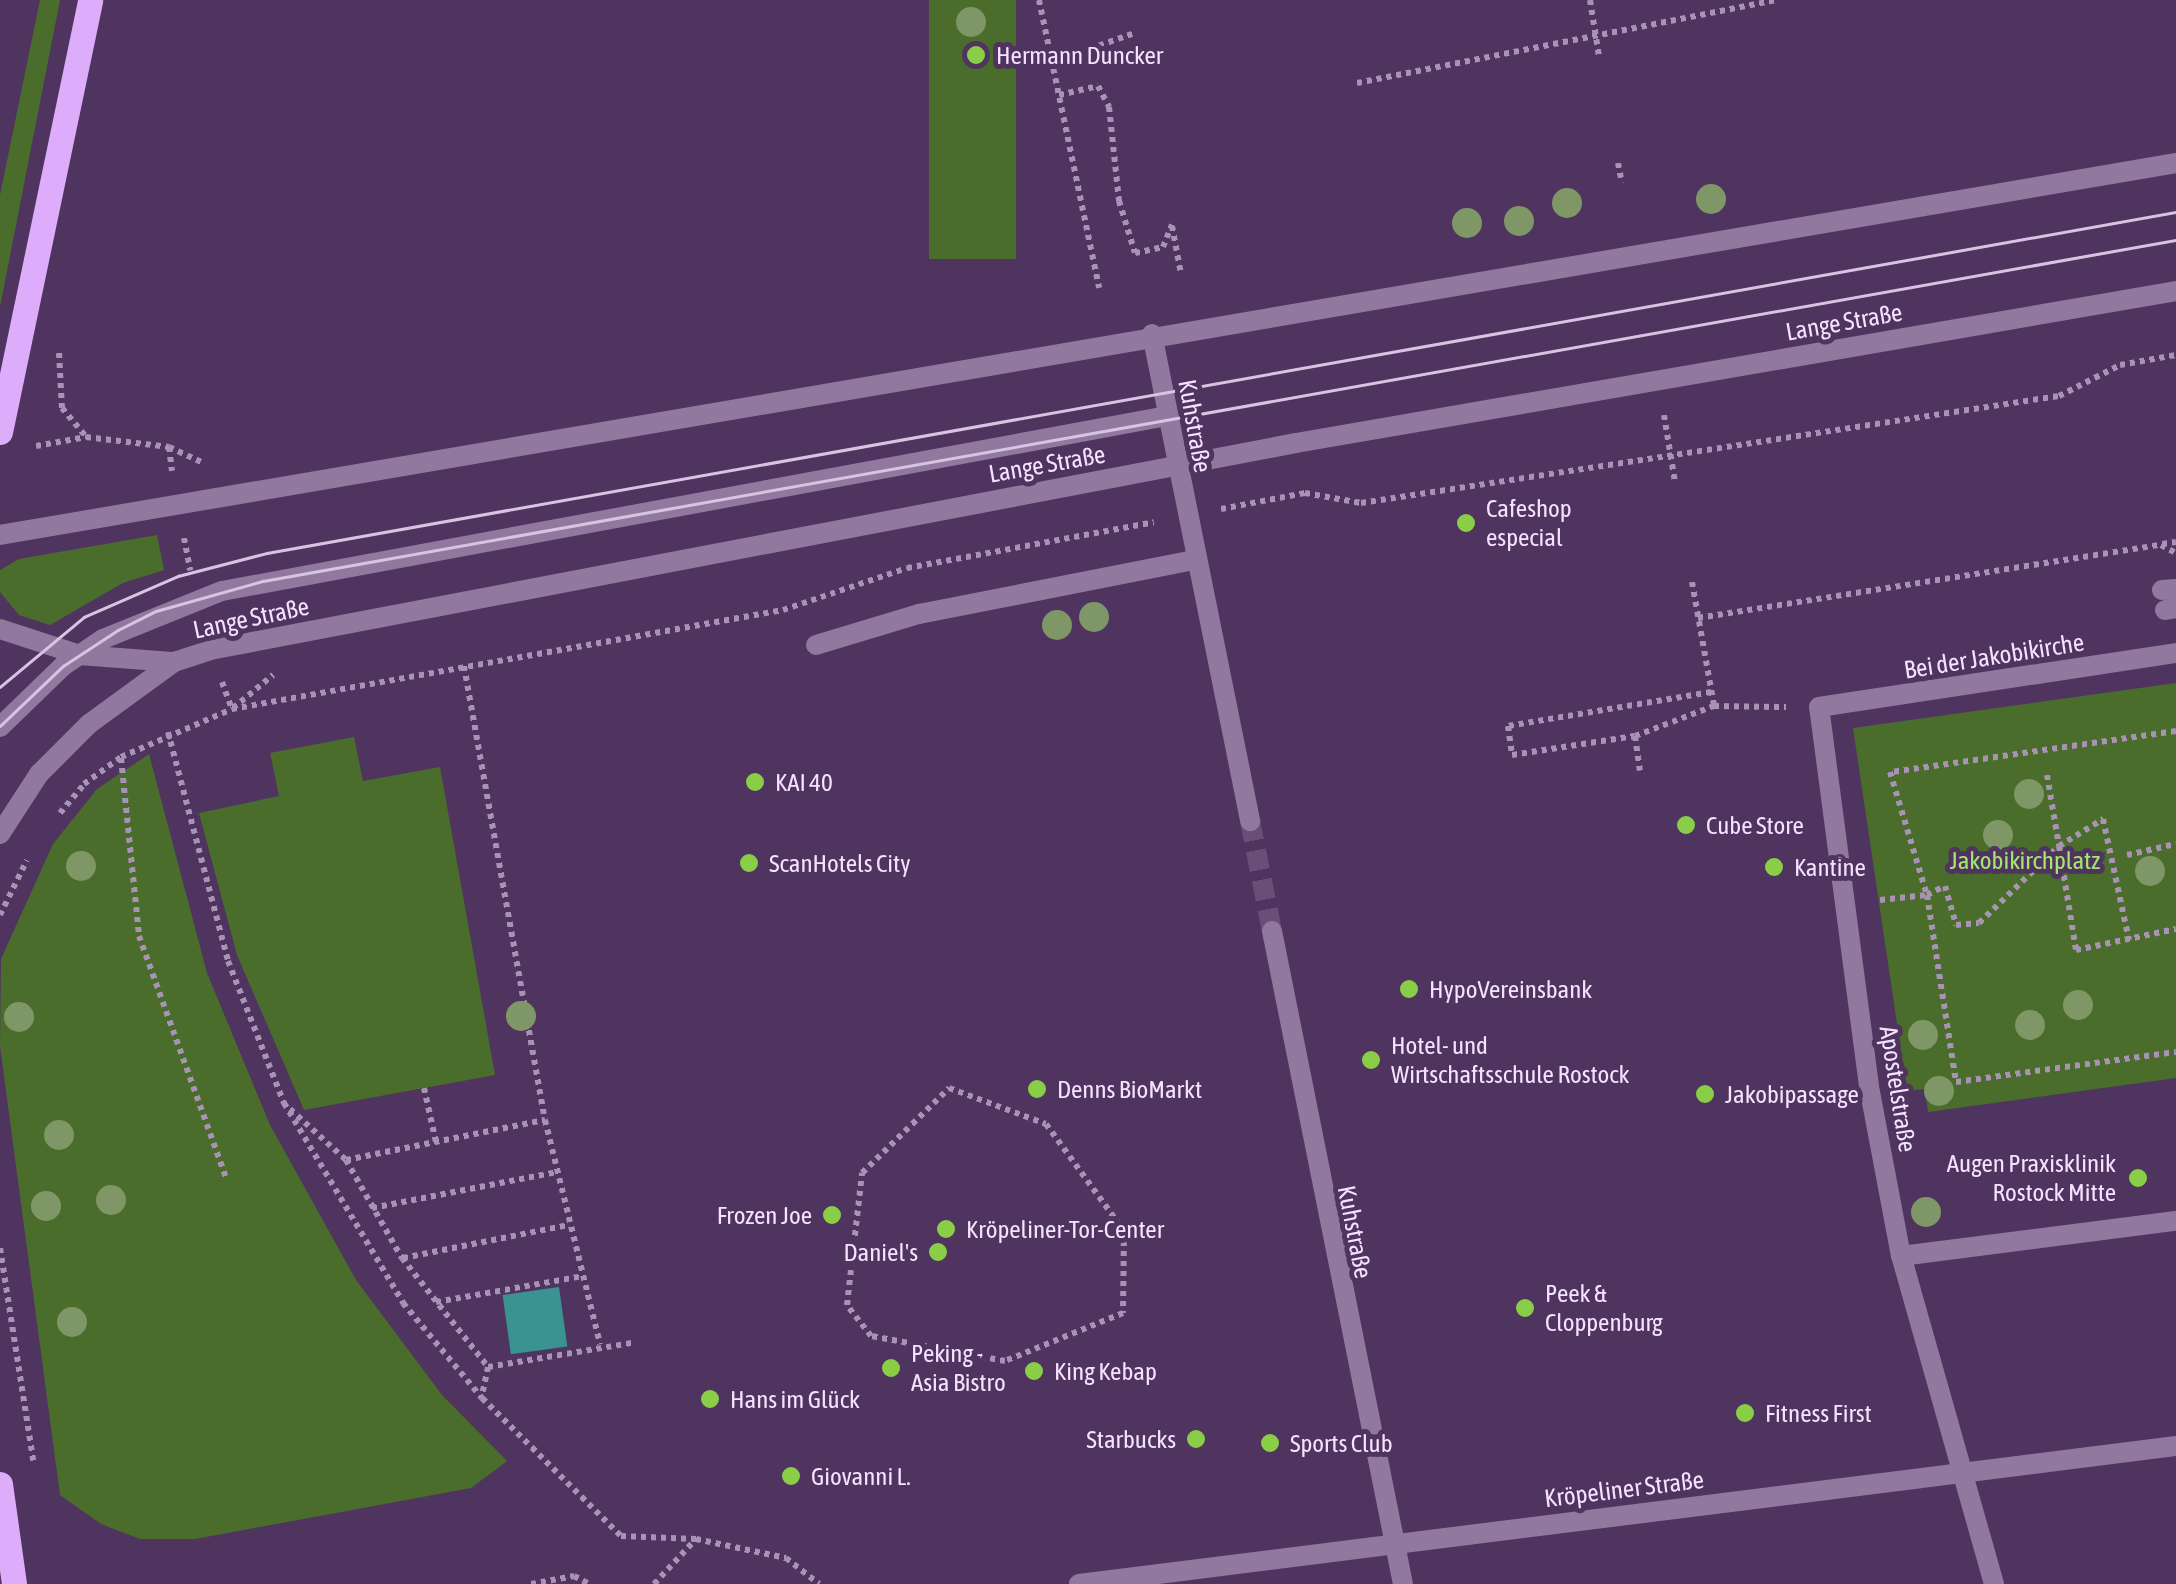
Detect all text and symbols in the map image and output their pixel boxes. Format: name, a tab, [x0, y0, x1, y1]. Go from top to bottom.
place label: Hermann Duncker	[996, 40, 1163, 70]
marker: Hermann Duncker	[965, 44, 987, 66]
street label: Lange Straße	[1783, 297, 1905, 347]
street label: Kuhstraße	[1172, 377, 1218, 475]
street label: Lange Straße	[986, 439, 1108, 489]
place label: Cafeshop especial	[1486, 494, 1572, 553]
marker: Cafeshop especial	[1455, 512, 1477, 534]
street label: Lange Straße	[190, 591, 312, 645]
street label: Bei der Jakobikirche	[1902, 627, 2086, 685]
place label: KAI 40	[775, 767, 833, 797]
marker: KAI 40	[744, 771, 766, 793]
place label: Cube Store	[1706, 810, 1804, 840]
marker: Cube Store	[1675, 814, 1697, 836]
park label: Jakobikirchplatz	[1950, 845, 2100, 875]
place label: ScanHotels City	[769, 848, 910, 878]
marker: ScanHotels City	[738, 852, 760, 874]
place label: Kantine	[1794, 852, 1866, 882]
marker: Kantine	[1763, 856, 1785, 878]
place label: HypoVereinsbank	[1429, 974, 1592, 1004]
marker: HypoVereinsbank	[1398, 978, 1420, 1000]
street label: Apostelstraße	[1873, 1024, 1923, 1154]
place label: Hotel- und Wirtschaftsschule Rostock	[1391, 1031, 1629, 1090]
marker: Hotel- und Wirtschaftsschule Rostock	[1360, 1049, 1382, 1071]
place label: Denns BioMarkt	[1057, 1074, 1202, 1104]
marker: Denns BioMarkt	[1026, 1078, 1048, 1100]
place label: Jakobipassage	[1725, 1079, 1859, 1109]
marker: Jakobipassage	[1694, 1083, 1716, 1105]
place label: Augen Praxisklinik Rostock Mitte	[1947, 1149, 2116, 1208]
marker: Augen Praxisklinik Rostock Mitte	[2125, 1165, 2151, 1191]
street label: Kuhstraße	[1331, 1183, 1379, 1281]
place label: Frozen Joe	[717, 1200, 812, 1230]
marker: Frozen Joe	[821, 1204, 843, 1226]
place label: Kröpeliner-Tor-Center	[966, 1214, 1164, 1244]
marker: Kröpeliner-Tor-Center	[935, 1218, 957, 1240]
place label: Daniel's	[844, 1237, 918, 1267]
marker: Daniel's	[927, 1241, 949, 1263]
place label: Peek & Cloppenburg	[1545, 1279, 1663, 1338]
marker: Peek & Cloppenburg	[1514, 1297, 1536, 1319]
place label: Peking - Asia Bistro	[911, 1339, 1006, 1398]
place label: King Kebap	[1054, 1356, 1157, 1386]
marker: Peking - Asia Bistro	[880, 1357, 902, 1379]
marker: King Kebap	[1023, 1360, 1045, 1382]
place label: Hans im Glück	[730, 1384, 860, 1414]
marker: Hans im Glück	[699, 1388, 721, 1410]
place label: Fitness First	[1765, 1398, 1872, 1428]
marker: Fitness First	[1734, 1402, 1756, 1424]
place label: Starbucks	[1086, 1424, 1176, 1454]
marker: Starbucks	[1185, 1428, 1207, 1450]
place label: Sports Club	[1290, 1428, 1392, 1458]
marker: Sports Club	[1259, 1432, 1281, 1454]
place label: Giovanni L.	[811, 1461, 911, 1491]
street label: Kröpeliner Straße	[1543, 1464, 1705, 1514]
marker: Giovanni L.	[780, 1465, 802, 1487]

